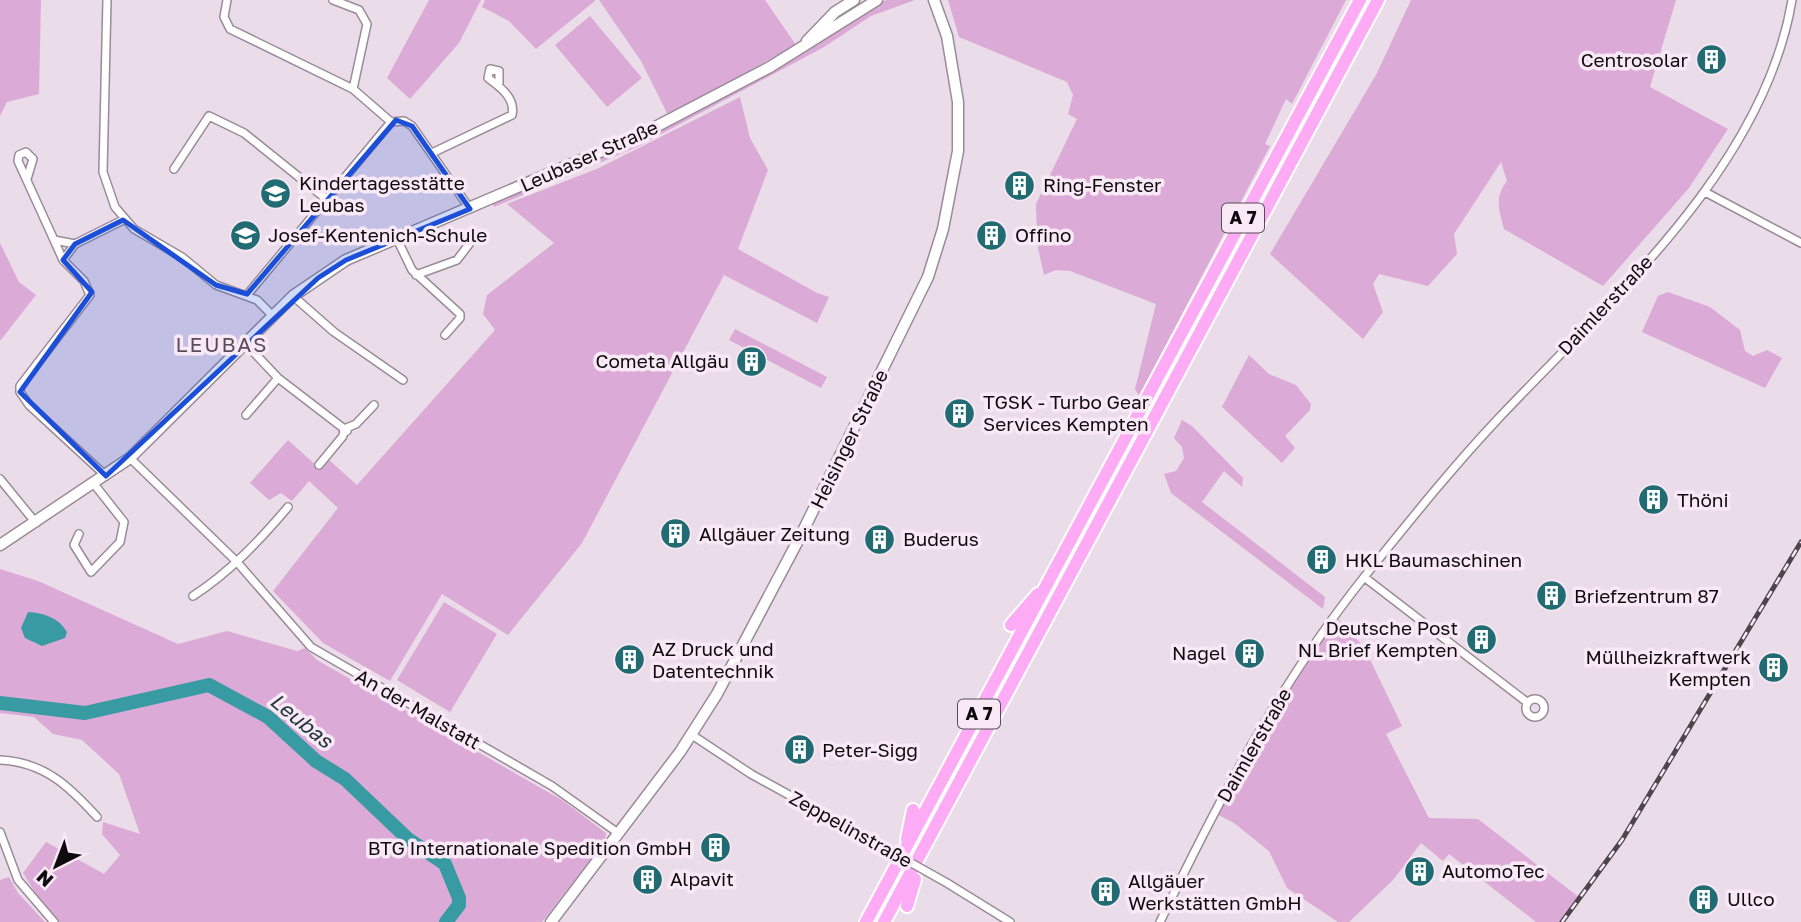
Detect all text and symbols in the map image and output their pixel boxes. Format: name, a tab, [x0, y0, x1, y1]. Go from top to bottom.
building icon: Centrosolar	[1694, 43, 1728, 77]
place label: Centrosolar	[1581, 48, 1689, 71]
street label: Leubaser Straße	[516, 115, 661, 196]
building icon: Ring-Fenster	[1003, 168, 1037, 202]
place label: Kindertagesstätte Leubas	[299, 171, 465, 216]
place label: Ring-Fenster	[1043, 173, 1162, 196]
school or university icon: Kindertagesstätte Leubas	[259, 177, 293, 211]
road number: A 7	[1222, 204, 1264, 232]
school or university icon: Josef-Kentenich-Schule	[228, 218, 262, 252]
building icon: Offino	[975, 218, 1009, 252]
place label: Josef-Kentenich-Schule	[268, 223, 487, 246]
place label: Offino	[1015, 223, 1071, 246]
street label: Daimlerstraße	[1553, 250, 1657, 359]
district label: LEUBAS	[175, 331, 269, 357]
building icon: Cometa Allgäu	[735, 344, 769, 378]
place label: Cometa Allgäu	[596, 349, 729, 372]
street label: Heisinger Straße	[805, 366, 892, 512]
place label: TGSK - Turbo Gear Services Kempten	[983, 390, 1150, 435]
building icon: TGSK - Turbo Gear Services Kempten	[943, 396, 977, 430]
building icon: Thöni	[1637, 483, 1671, 517]
place label: Thöni	[1677, 488, 1729, 511]
building icon: Allgäuer Zeitung	[659, 517, 693, 551]
place label: Allgäuer Zeitung	[699, 522, 850, 545]
building icon: Buderus	[863, 522, 897, 556]
place label: Buderus	[903, 527, 979, 550]
building icon: HKL Baumaschinen	[1305, 543, 1339, 577]
place label: HKL Baumaschinen	[1345, 548, 1522, 571]
building icon: Briefzentrum 87	[1534, 579, 1568, 613]
place label: Briefzentrum 87	[1574, 584, 1719, 607]
place label: Deutsche Post NL Brief Kempten	[1298, 616, 1458, 661]
building icon: Deutsche Post NL Brief Kempten	[1464, 622, 1498, 656]
building icon: Nagel	[1232, 636, 1266, 670]
place label: AZ Druck und Datentechnik	[652, 637, 774, 682]
place label: Nagel	[1172, 641, 1226, 664]
building icon: AZ Druck und Datentechnik	[612, 643, 646, 677]
place label: Müllheizkraftwerk Kempten	[1586, 645, 1751, 690]
building icon: Müllheizkraftwerk Kempten	[1757, 651, 1791, 685]
street label: An der Malstatt	[352, 664, 485, 754]
street label: Daimlerstraße	[1212, 684, 1296, 806]
water label: Leubas	[265, 687, 339, 754]
road number: A 7	[958, 700, 1000, 728]
building icon: Peter-Sigg	[782, 733, 816, 767]
place label: Peter-Sigg	[822, 738, 918, 761]
street label: Zeppelinstraße	[786, 785, 917, 872]
north arrow	[21, 831, 91, 901]
building icon: BTG Internationale Spedition GmbH	[698, 831, 732, 865]
place label: BTG Internationale Spedition GmbH	[368, 836, 692, 859]
building icon: AutomoTec	[1402, 854, 1436, 888]
place label: AutomoTec	[1442, 859, 1545, 882]
building icon: Alpavit	[630, 862, 664, 896]
text: N	[31, 866, 57, 892]
place label: Alpavit	[670, 867, 734, 890]
place label: Allgäuer Werkstätten GmbH	[1128, 869, 1302, 914]
building icon: Allgäuer Werkstätten GmbH	[1088, 875, 1122, 909]
building icon: Ullco	[1687, 882, 1721, 916]
place label: Ullco	[1727, 887, 1775, 910]

